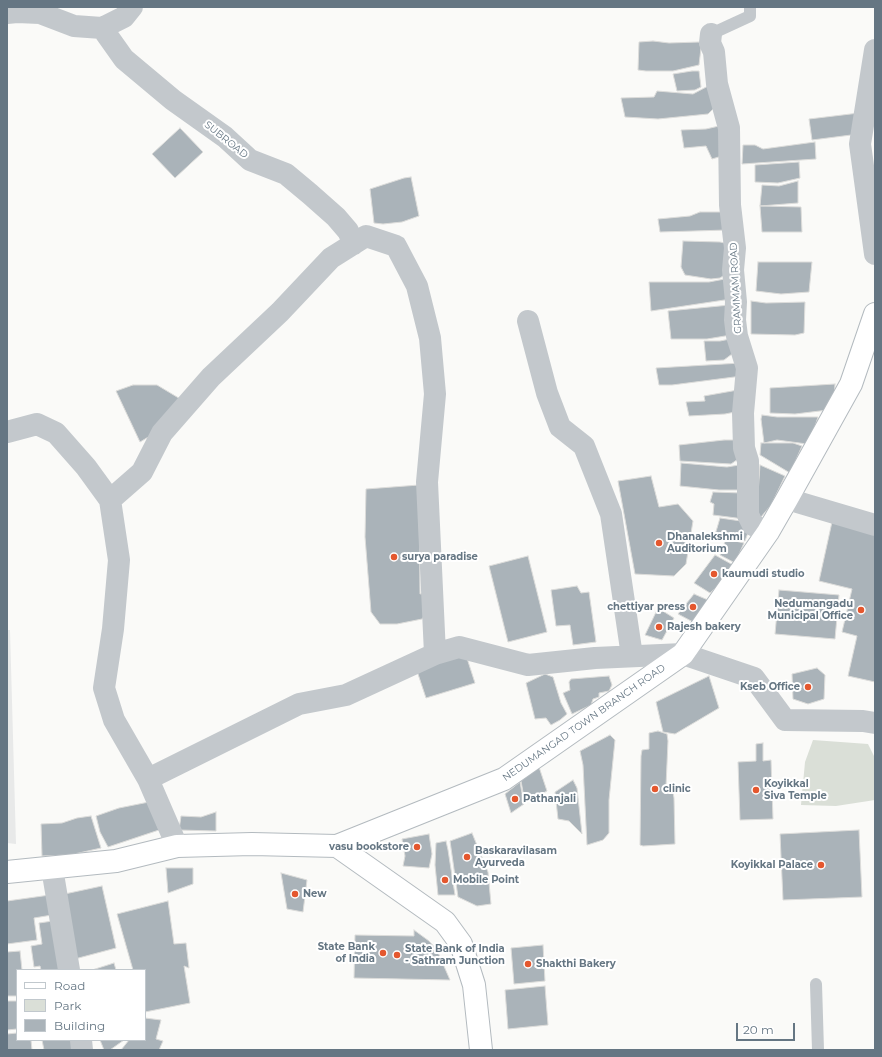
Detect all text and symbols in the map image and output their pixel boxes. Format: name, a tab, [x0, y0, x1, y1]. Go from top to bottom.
street label: SUBROAD	[202, 119, 250, 161]
street label: GRAMMAM ROAD	[728, 242, 744, 334]
place label: Dhanalekshmi Auditorium	[667, 531, 743, 554]
marker: Dhanalekshmi Auditorium	[654, 538, 664, 548]
place label: surya paradise	[402, 551, 478, 563]
marker: surya paradise	[389, 552, 399, 562]
place label: kaumudi studio	[722, 568, 805, 580]
marker: kaumudi studio	[709, 569, 719, 579]
place label: Nedumangadu Municipal Office	[768, 598, 853, 622]
place label: chettiyar press	[607, 601, 685, 613]
marker: chettiyar press	[688, 602, 698, 612]
marker: Nedumangadu Municipal Office	[856, 605, 866, 615]
place label: Rajesh bakery	[667, 621, 741, 633]
marker: Rajesh bakery	[654, 622, 664, 632]
street label: NEDUMANGAD TOWN BRANCH ROAD	[500, 662, 668, 784]
place label: Kseb Office	[740, 681, 800, 693]
marker: Kseb Office	[803, 682, 813, 692]
place label: Koyikkal Siva Temple	[764, 778, 827, 802]
place label: clinic	[663, 783, 691, 795]
marker: clinic	[650, 784, 660, 794]
marker: Koyikkal Siva Temple	[751, 785, 761, 795]
place label: Pathanjali	[523, 793, 576, 805]
marker: Pathanjali	[510, 794, 520, 804]
place label: vasu bookstore	[329, 841, 409, 853]
marker: vasu bookstore	[412, 842, 422, 852]
place label: Baskaravilasam Ayurveda	[475, 845, 557, 868]
marker: Baskaravilasam Ayurveda	[462, 852, 472, 862]
place label: Koyikkal Palace	[731, 859, 813, 871]
marker: Koyikkal Palace	[816, 860, 826, 870]
place label: Mobile Point	[453, 874, 519, 886]
marker: Mobile Point	[440, 875, 450, 885]
place label: New	[303, 888, 327, 900]
marker: New	[290, 889, 300, 899]
place label: State Bank of India	[318, 941, 375, 964]
place label: State Bank of India - Sathram Junction	[405, 943, 505, 966]
marker: State Bank of India	[378, 948, 388, 958]
marker: State Bank of India - Sathram Junction	[392, 950, 402, 960]
place label: Shakthi Bakery	[536, 958, 616, 970]
marker: Shakthi Bakery	[523, 959, 533, 969]
legend	[16, 969, 146, 1041]
text: Road	[54, 978, 85, 993]
text: Park	[54, 998, 81, 1013]
scale bar	[738, 1015, 797, 1041]
text: Building	[54, 1018, 105, 1033]
text: 20 m	[743, 1022, 774, 1037]

